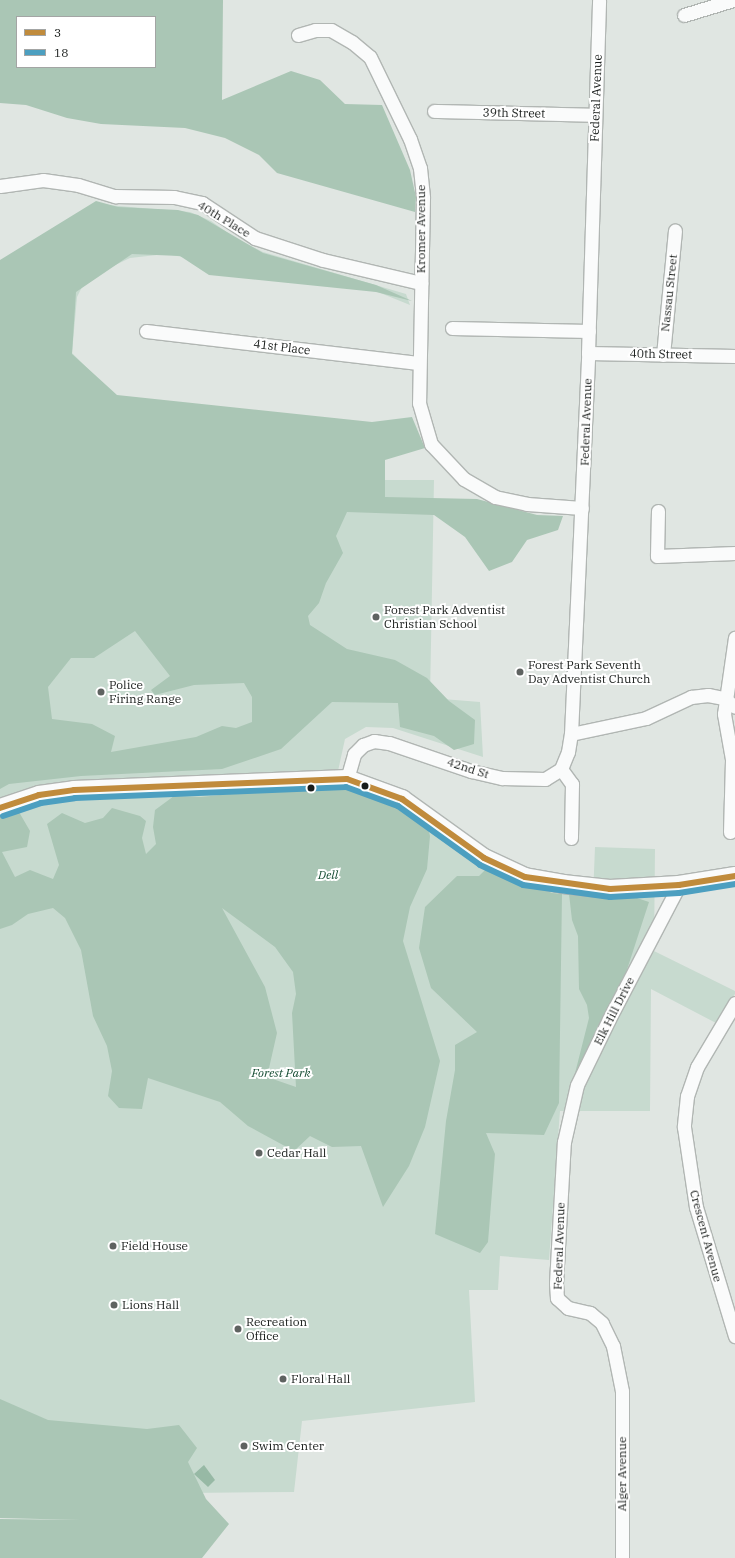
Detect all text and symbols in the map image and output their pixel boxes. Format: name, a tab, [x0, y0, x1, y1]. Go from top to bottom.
legend	[16, 16, 156, 68]
text: 3	[54, 25, 61, 40]
text: 18	[54, 45, 68, 60]
street label: Federal Avenue	[587, 54, 605, 142]
street label: 39th Street	[483, 105, 545, 121]
street label: Kromer Avenue	[414, 185, 428, 273]
street label: 40th Place	[195, 198, 253, 240]
street label: Nassau Street	[658, 254, 680, 332]
street label: 41st Place	[253, 336, 311, 358]
street label: 40th Street	[630, 346, 692, 362]
street label: Federal Avenue	[577, 378, 595, 466]
place label: Forest Park Adventist Christian School	[384, 603, 505, 631]
marker: Forest Park Adventist Christian School	[371, 612, 381, 622]
place label: Forest Park Seventh Day Adventist Church	[528, 658, 650, 686]
marker: Forest Park Seventh Day Adventist Church	[515, 667, 525, 677]
place label: Police Firing Range	[109, 678, 181, 706]
marker: Police Firing Range	[96, 687, 106, 697]
street label: 42nd St	[445, 754, 491, 782]
unlabelled marker	[360, 781, 370, 791]
unlabelled marker	[306, 783, 316, 793]
park label: Dell	[318, 868, 338, 882]
street label: Elk Hill Drive	[591, 975, 637, 1047]
park label: Forest Park	[251, 1066, 311, 1080]
place label: Cedar Hall	[267, 1146, 326, 1160]
marker: Cedar Hall	[254, 1148, 264, 1158]
street label: Crescent Avenue	[687, 1188, 725, 1284]
street label: Federal Avenue	[550, 1202, 568, 1290]
place label: Field House	[121, 1239, 188, 1253]
marker: Field House	[108, 1241, 118, 1251]
place label: Lions Hall	[122, 1298, 179, 1312]
marker: Lions Hall	[109, 1300, 119, 1310]
place label: Recreation Office	[246, 1315, 307, 1343]
marker: Recreation Office	[233, 1324, 243, 1334]
place label: Floral Hall	[291, 1372, 350, 1386]
marker: Floral Hall	[278, 1374, 288, 1384]
street label: Alger Avenue	[615, 1437, 629, 1511]
place label: Swim Center	[252, 1439, 324, 1453]
marker: Swim Center	[239, 1441, 249, 1451]

